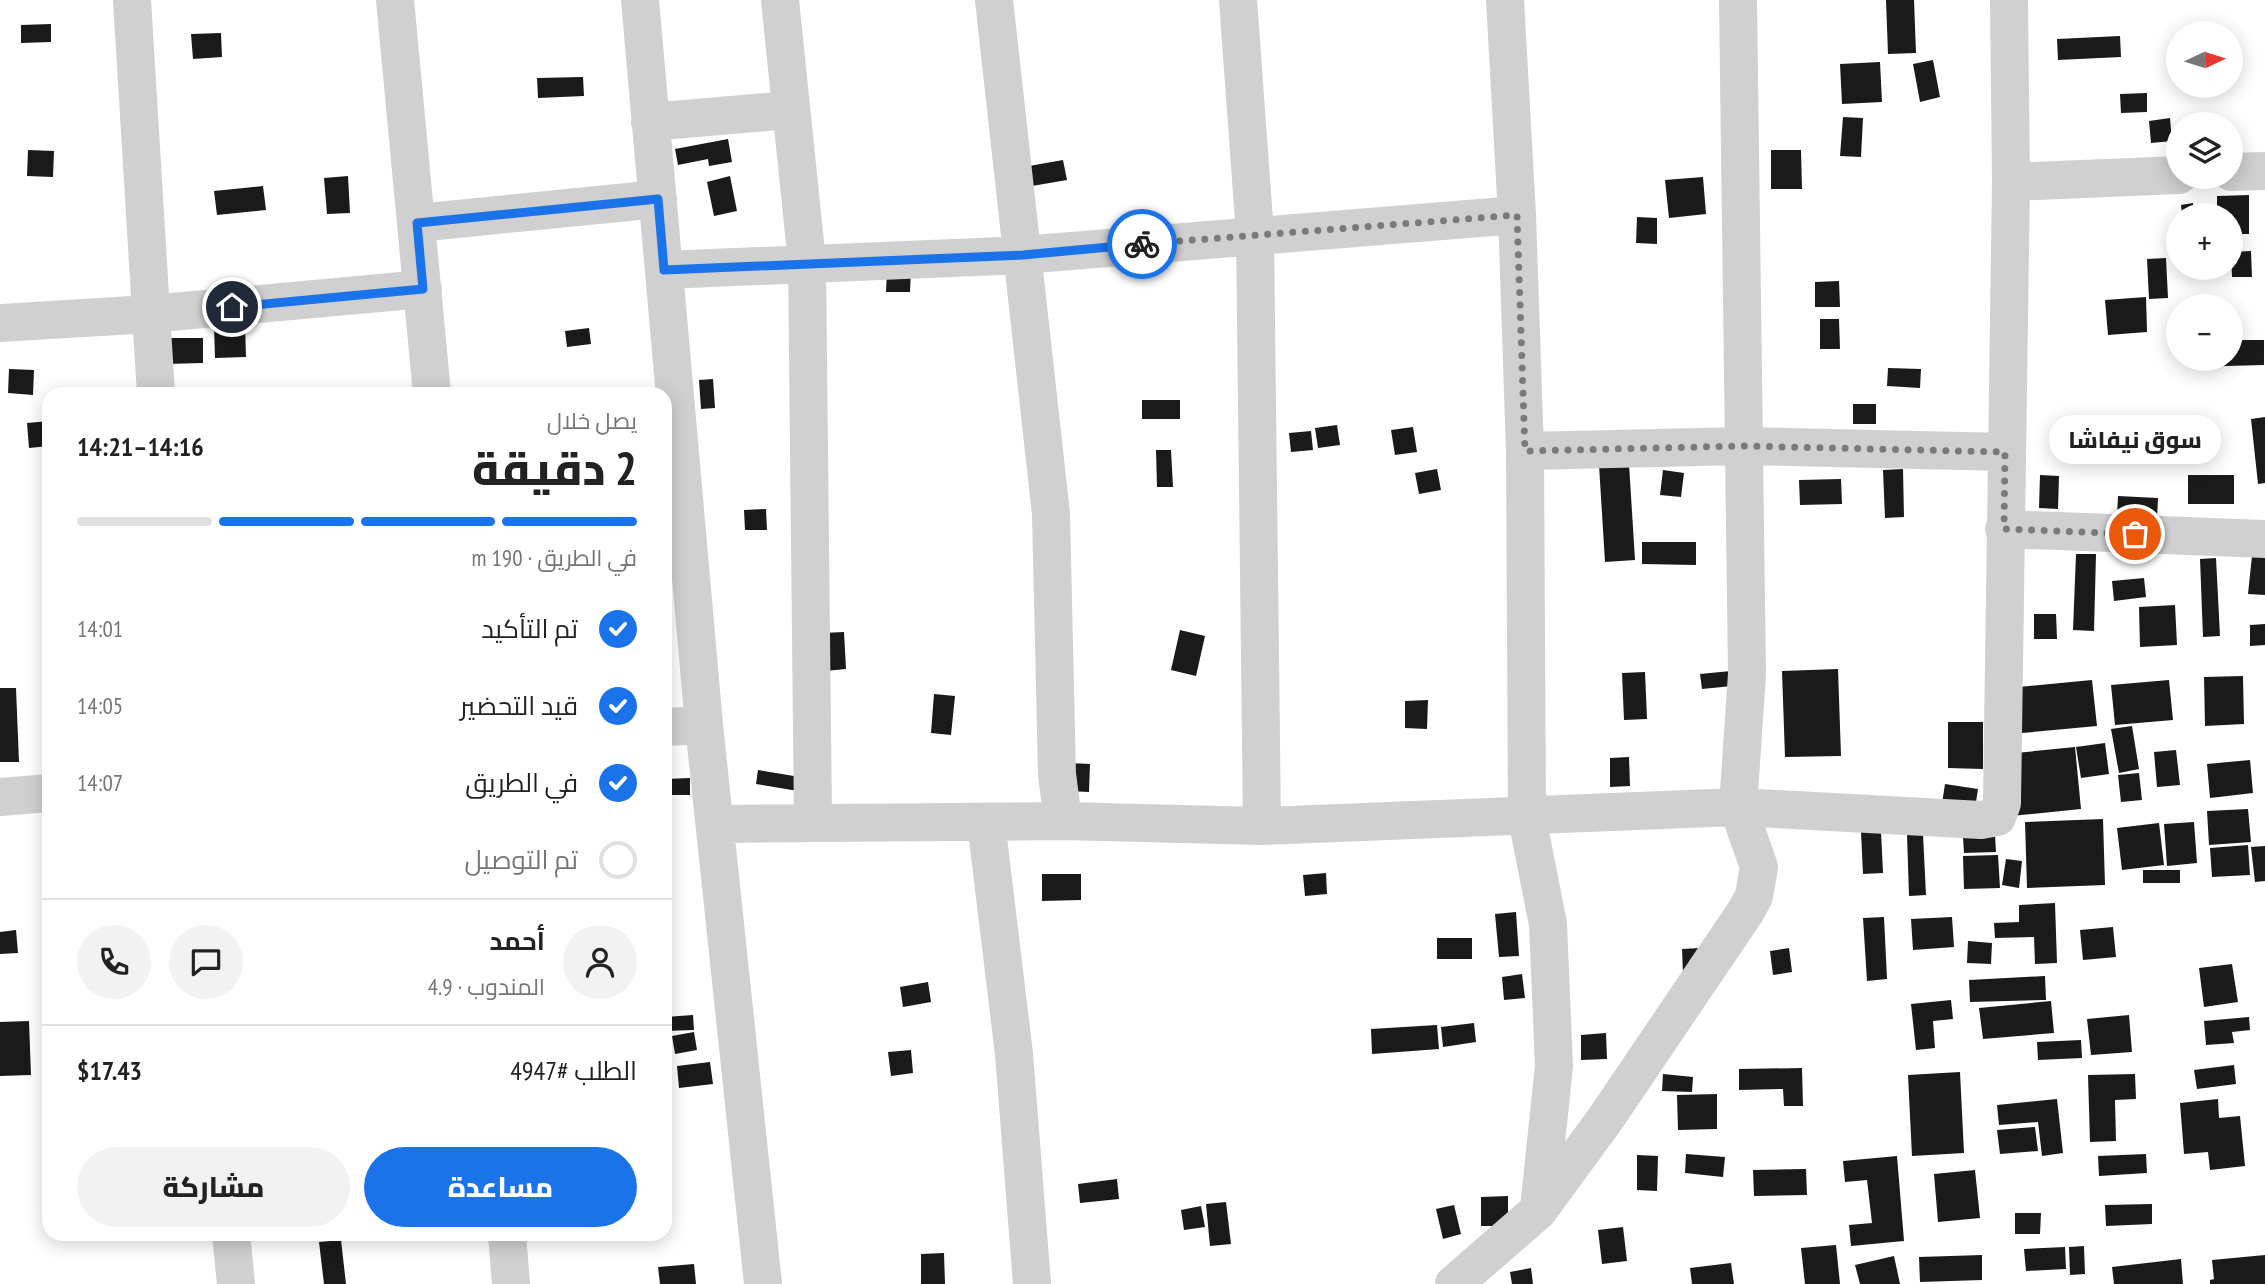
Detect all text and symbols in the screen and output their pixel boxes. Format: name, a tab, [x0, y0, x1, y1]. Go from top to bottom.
north arrow	[2166, 21, 2244, 98]
map controls	[2166, 21, 2243, 371]
button: layers	[2166, 112, 2243, 189]
button: +	[2166, 203, 2243, 280]
courier	[1107, 209, 1177, 279]
icon: bike	[1123, 225, 1161, 263]
pin	[202, 277, 262, 337]
icon: home	[213, 288, 251, 326]
button: −	[2166, 294, 2243, 371]
text: يصل خلال	[547, 406, 637, 435]
callout: سوق نيفاشا	[2049, 415, 2221, 464]
text: سوق نيفاشا	[2068, 425, 2202, 454]
text: 14:16–14:21	[77, 430, 204, 463]
text: 2 دقيقة	[472, 438, 637, 498]
pin	[2105, 504, 2165, 564]
icon: bag	[2116, 515, 2154, 553]
text: في الطريق · 190 m	[472, 543, 637, 572]
icon: check	[599, 610, 637, 648]
text: تم التأكيد	[481, 612, 578, 645]
text: 14:01	[77, 614, 123, 643]
icon: check	[599, 687, 637, 725]
text: قيد التحضير	[460, 689, 578, 722]
text: 14:05	[77, 691, 123, 720]
icon: check	[599, 764, 637, 802]
text: في الطريق	[465, 766, 578, 799]
text: 14:07	[77, 768, 123, 797]
text: تم التوصيل	[464, 843, 578, 876]
text: أحمد	[489, 924, 545, 957]
button: phone	[77, 925, 151, 999]
button: chat	[169, 925, 243, 999]
button: person	[563, 925, 637, 999]
text: المندوب · 4.9	[428, 972, 545, 1001]
text: $17.43	[77, 1054, 142, 1087]
text: الطلب #4947	[510, 1054, 637, 1087]
button: مشاركة	[77, 1147, 350, 1227]
button: مساعدة	[364, 1147, 637, 1227]

